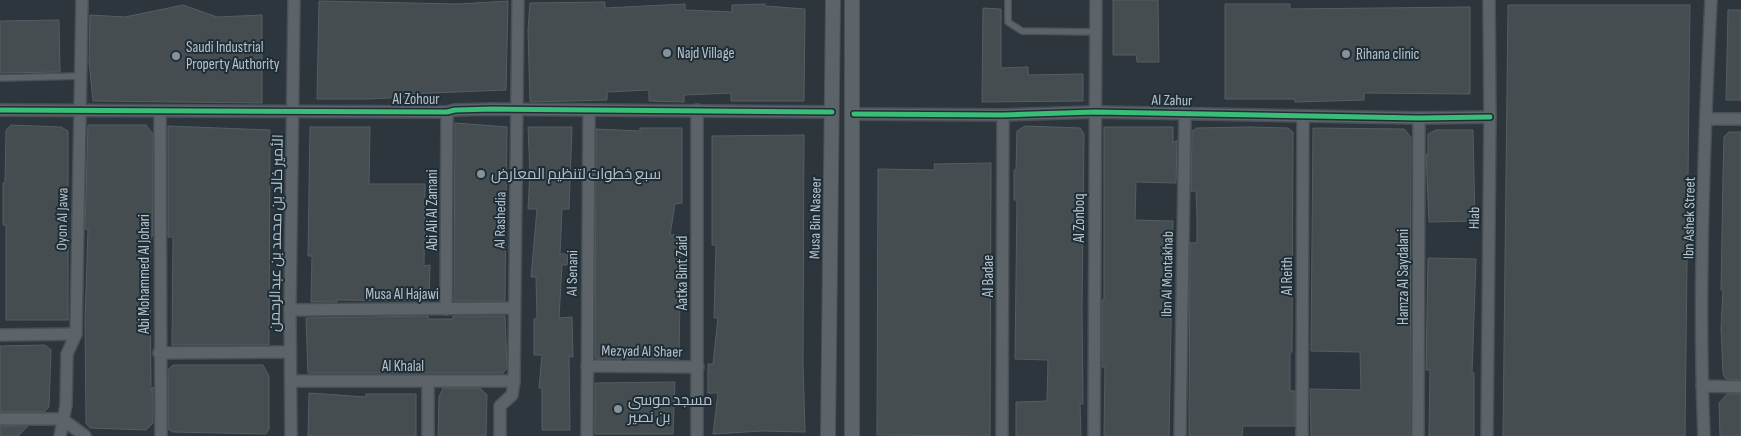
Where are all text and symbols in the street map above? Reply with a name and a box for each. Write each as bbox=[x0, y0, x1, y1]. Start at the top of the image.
place label: Saudi Industrial Property Authority bbox=[186, 38, 280, 74]
place label: Najd Village bbox=[677, 44, 735, 63]
place label: ٍRihana clinic bbox=[1356, 45, 1420, 64]
marker: Najd Village bbox=[661, 47, 673, 59]
marker: ٍRihana clinic bbox=[1340, 48, 1352, 60]
marker: Saudi Industrial Property Authority bbox=[170, 50, 182, 62]
street label: Al Zohour bbox=[391, 90, 440, 109]
street label: Al Zahur bbox=[1151, 91, 1193, 110]
street label: الأمير خالد بن محمد بن عبدالرحمن bbox=[265, 134, 288, 332]
place label: سبع خطوات لتنظيم المعارض bbox=[491, 165, 661, 185]
marker: سبع خطوات لتنظيم المعارض bbox=[475, 168, 487, 180]
street label: Abi Ali Al Zamani bbox=[423, 169, 442, 252]
street label: Musa Bin Naseer bbox=[805, 176, 826, 259]
street label: Ibn Ashek Street bbox=[1679, 176, 1700, 259]
street label: Oyon Al Jawa bbox=[52, 187, 73, 250]
street label: Al Rashedia bbox=[490, 191, 510, 250]
street label: Al Zonboq bbox=[1070, 193, 1089, 244]
street label: Hlab bbox=[1465, 207, 1484, 229]
street label: Abi Mohammed Al Johari bbox=[135, 214, 154, 335]
street label: Hamza Al Saydalani bbox=[1394, 229, 1413, 325]
street label: Ibn Al Montakhab bbox=[1157, 231, 1178, 317]
street label: Aatka Bint Zaid bbox=[673, 236, 692, 311]
street label: Al Senani bbox=[563, 250, 582, 297]
street label: Al Badae bbox=[979, 255, 998, 298]
street label: Al Reith bbox=[1278, 257, 1297, 296]
street label: Musa Al Hajawi bbox=[365, 285, 439, 304]
street label: Mezyad Al Shaer bbox=[601, 341, 683, 362]
street label: Al Khalal bbox=[381, 357, 424, 376]
place label: مسجد موسى بن نصير bbox=[627, 391, 713, 427]
marker: مسجد موسى بن نصير bbox=[612, 403, 624, 415]

